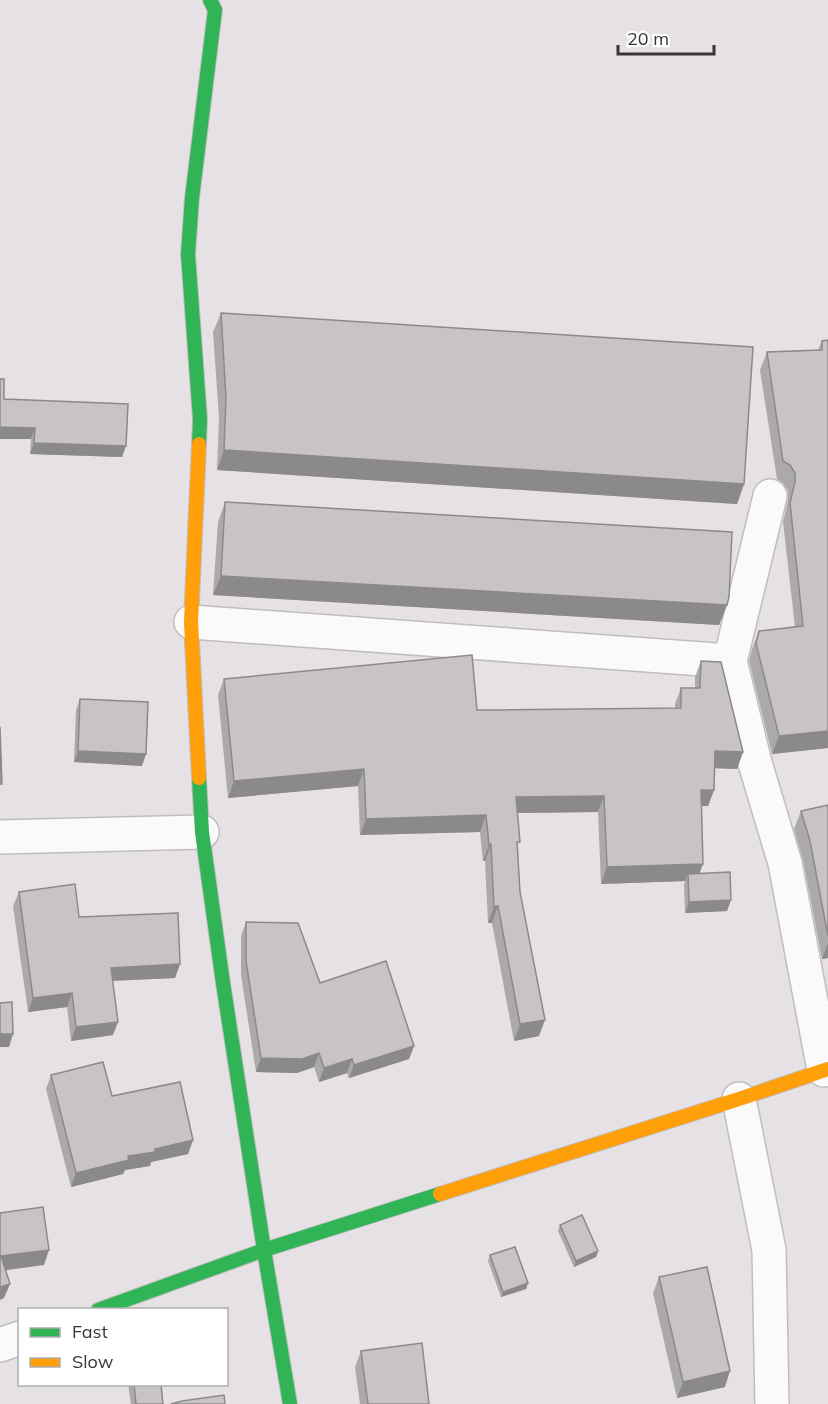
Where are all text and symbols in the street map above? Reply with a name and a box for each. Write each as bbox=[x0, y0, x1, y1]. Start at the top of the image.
scale bar bbox=[618, 18, 714, 56]
text: 20 m bbox=[627, 27, 669, 50]
legend bbox=[18, 1308, 228, 1386]
text: Fast bbox=[72, 1320, 108, 1343]
text: Slow bbox=[72, 1350, 114, 1373]

